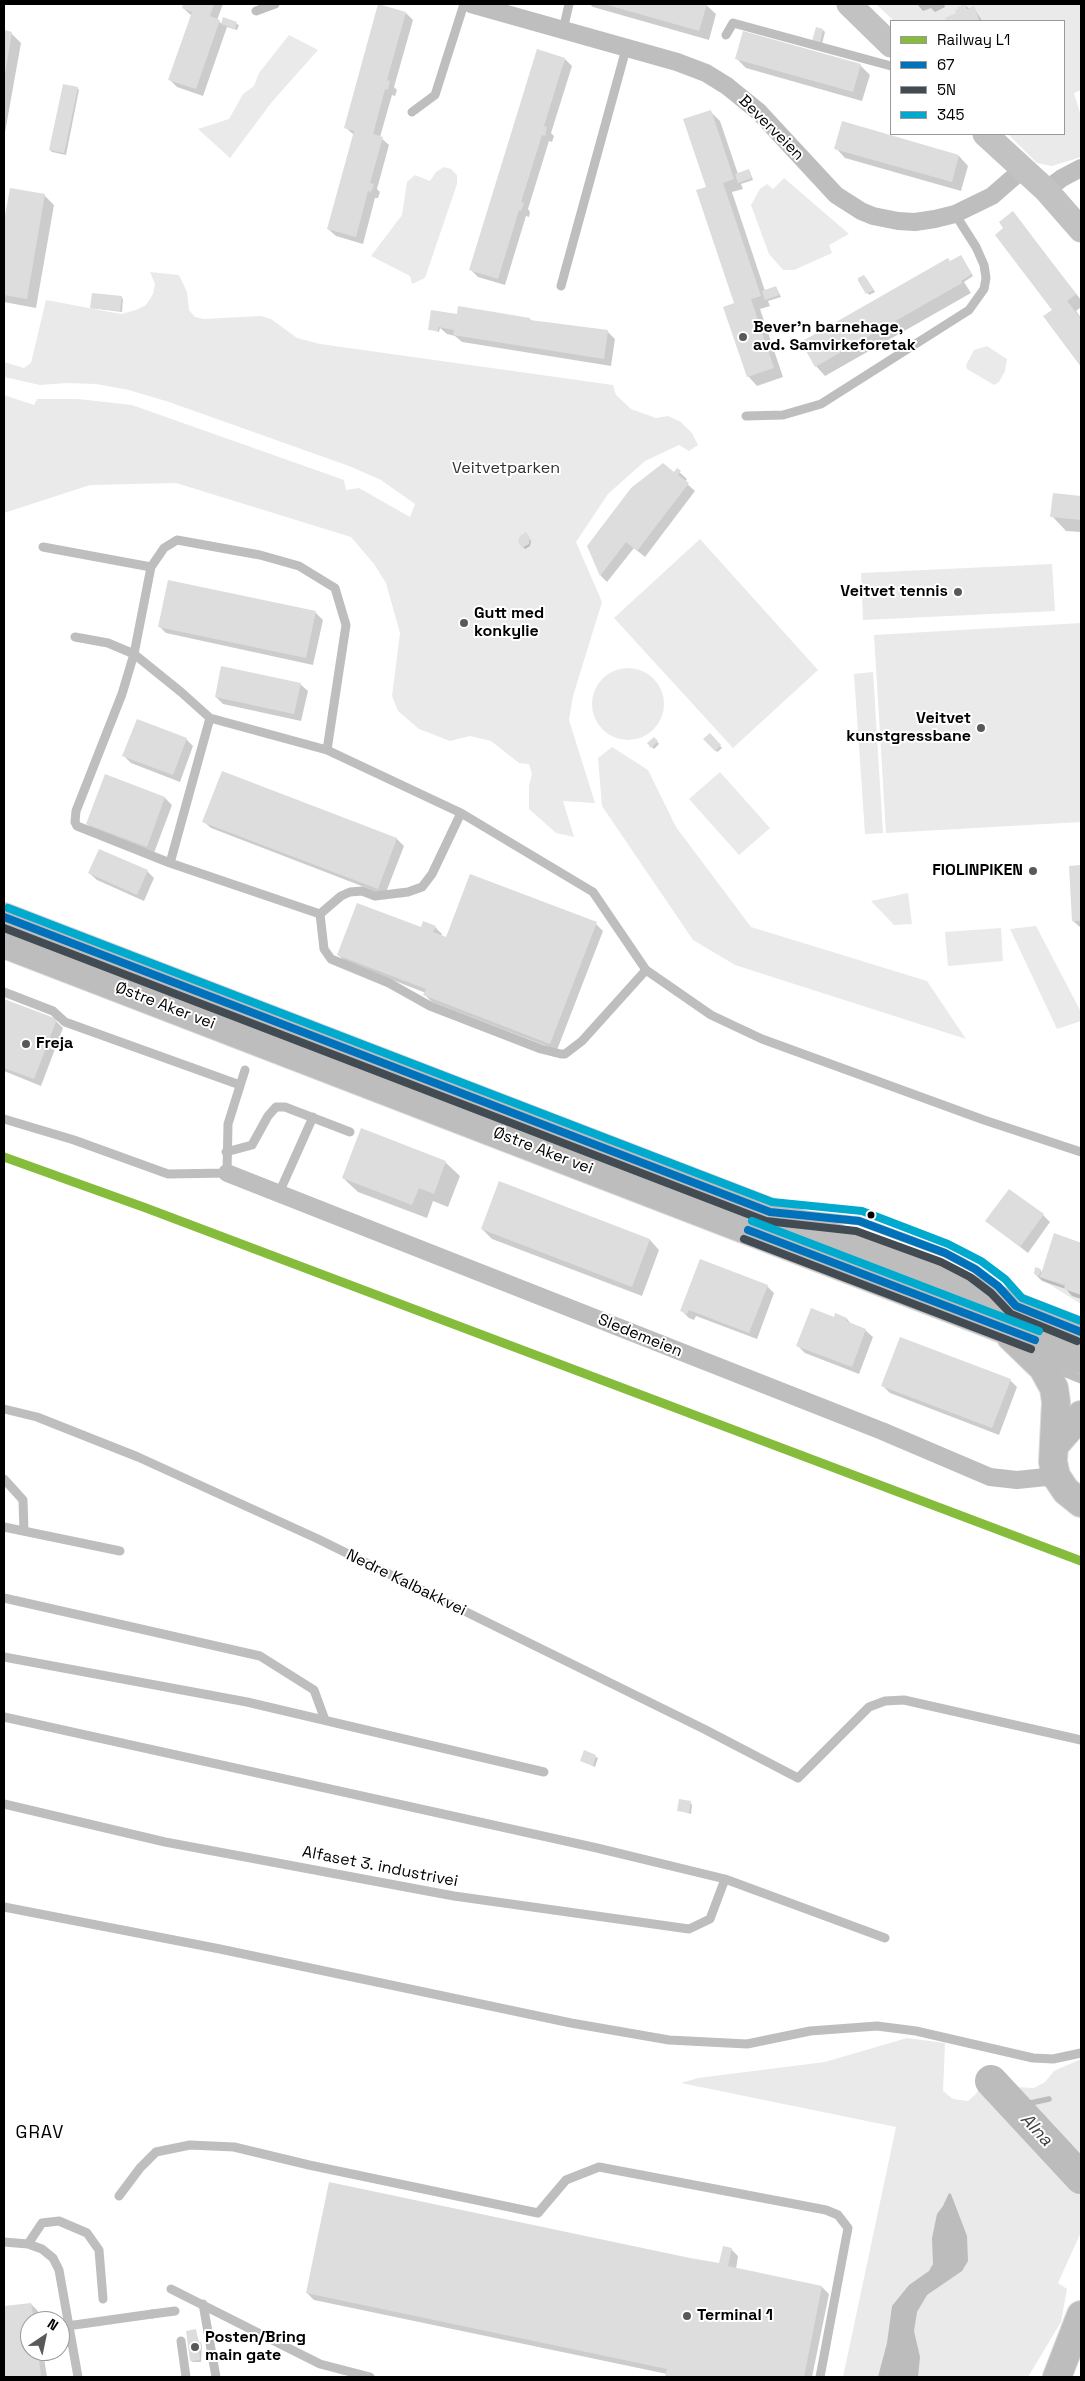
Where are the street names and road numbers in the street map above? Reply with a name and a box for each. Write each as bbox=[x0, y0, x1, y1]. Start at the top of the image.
street label: Beverveien bbox=[734, 91, 808, 165]
street label: Østre Aker vei bbox=[112, 978, 218, 1034]
street label: Østre Aker vei bbox=[490, 1123, 596, 1179]
street label: Sledemeien bbox=[595, 1310, 685, 1362]
street label: Nedre Kalbakkvei bbox=[343, 1546, 469, 1620]
street label: Alfaset 3. industrivei bbox=[301, 1843, 459, 1891]

